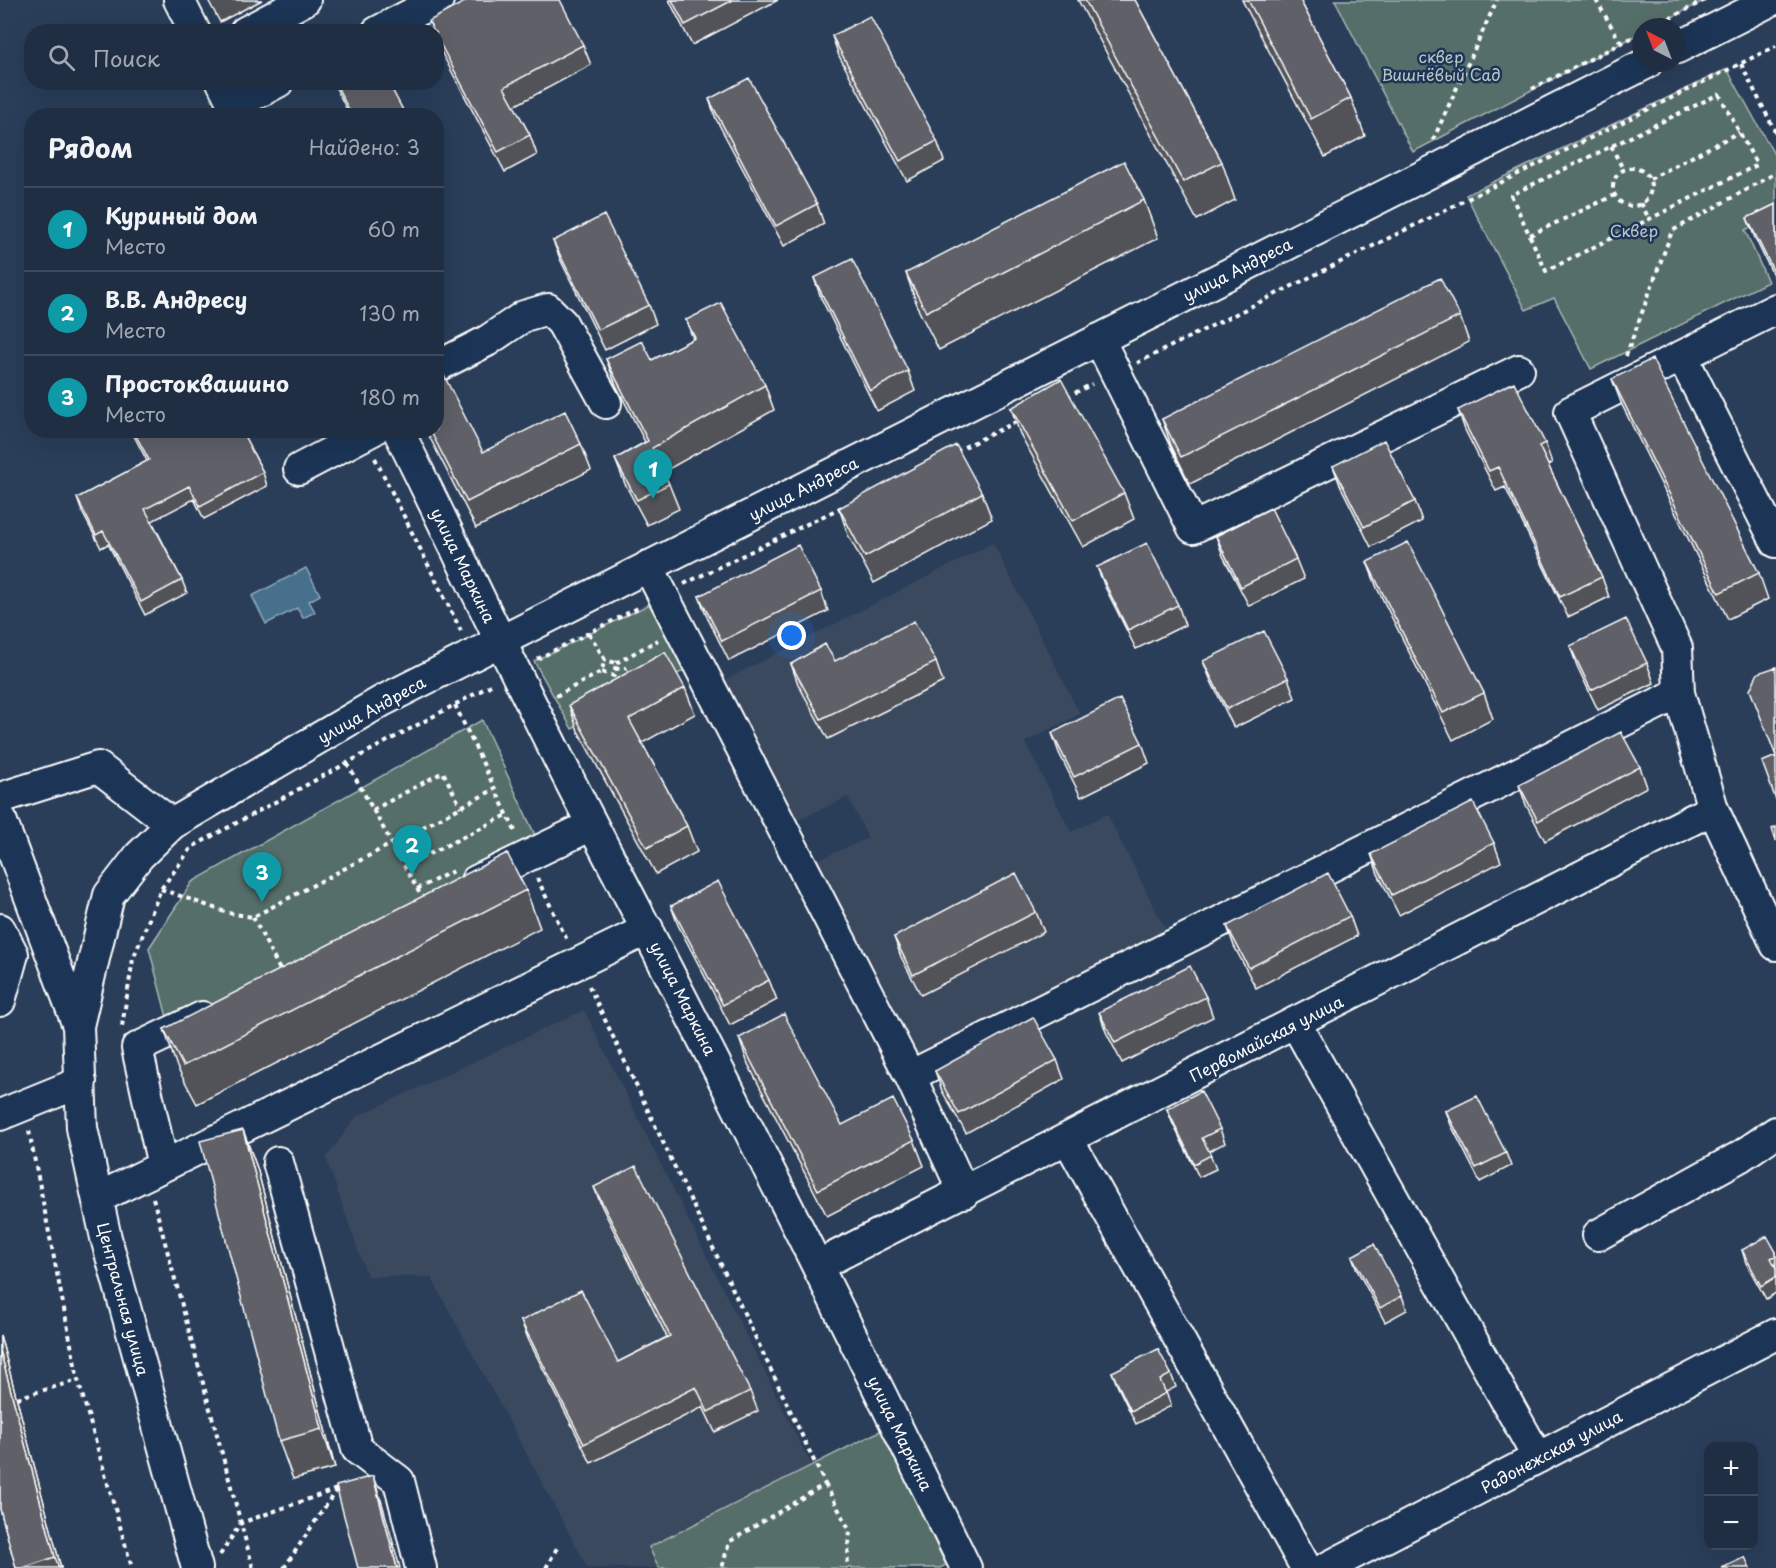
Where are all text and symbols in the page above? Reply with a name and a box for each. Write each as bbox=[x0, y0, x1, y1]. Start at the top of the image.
north arrow bbox=[1632, 18, 1686, 72]
search box bbox=[24, 24, 444, 90]
icon: search bbox=[45, 41, 78, 74]
text: Поиск bbox=[93, 41, 160, 74]
park label: сквер Вишнёвый Сад bbox=[1381, 44, 1501, 86]
text: Рядом bbox=[48, 128, 133, 167]
text: Найдено: 3 bbox=[309, 132, 420, 162]
text: Куриный дом bbox=[105, 198, 258, 231]
text: 1 bbox=[63, 214, 72, 244]
text: 60 m bbox=[368, 214, 420, 244]
park label: Сквер bbox=[1610, 218, 1658, 242]
text: Место bbox=[105, 231, 166, 261]
street label: улица Андреса bbox=[1178, 231, 1296, 307]
text: В.В. Андресу bbox=[105, 282, 247, 315]
text: 2 bbox=[60, 298, 75, 328]
text: 130 m bbox=[360, 298, 420, 328]
text: Место bbox=[105, 315, 166, 345]
text: Простоквашино bbox=[105, 366, 289, 399]
text: 3 bbox=[61, 382, 74, 412]
text: 180 m bbox=[360, 382, 420, 412]
text: Место bbox=[105, 399, 166, 429]
pin: 1 bbox=[634, 450, 672, 499]
street label: улица Андреса bbox=[744, 450, 862, 526]
street label: улица Маркина bbox=[426, 504, 502, 626]
your location bbox=[777, 621, 806, 650]
street label: улица Андреса bbox=[313, 669, 429, 749]
pin: 2 bbox=[392, 826, 432, 875]
pin: 3 bbox=[242, 852, 282, 902]
street label: улица Маркина bbox=[645, 937, 723, 1059]
street label: Первомайская улица bbox=[1185, 989, 1347, 1087]
street label: Центральная улица bbox=[92, 1220, 156, 1378]
street label: улица Маркина bbox=[863, 1372, 939, 1494]
street label: Радонежская улица bbox=[1476, 1404, 1626, 1498]
map controls bbox=[1704, 1442, 1758, 1550]
button: + bbox=[1704, 1442, 1758, 1496]
button: − bbox=[1704, 1496, 1758, 1550]

